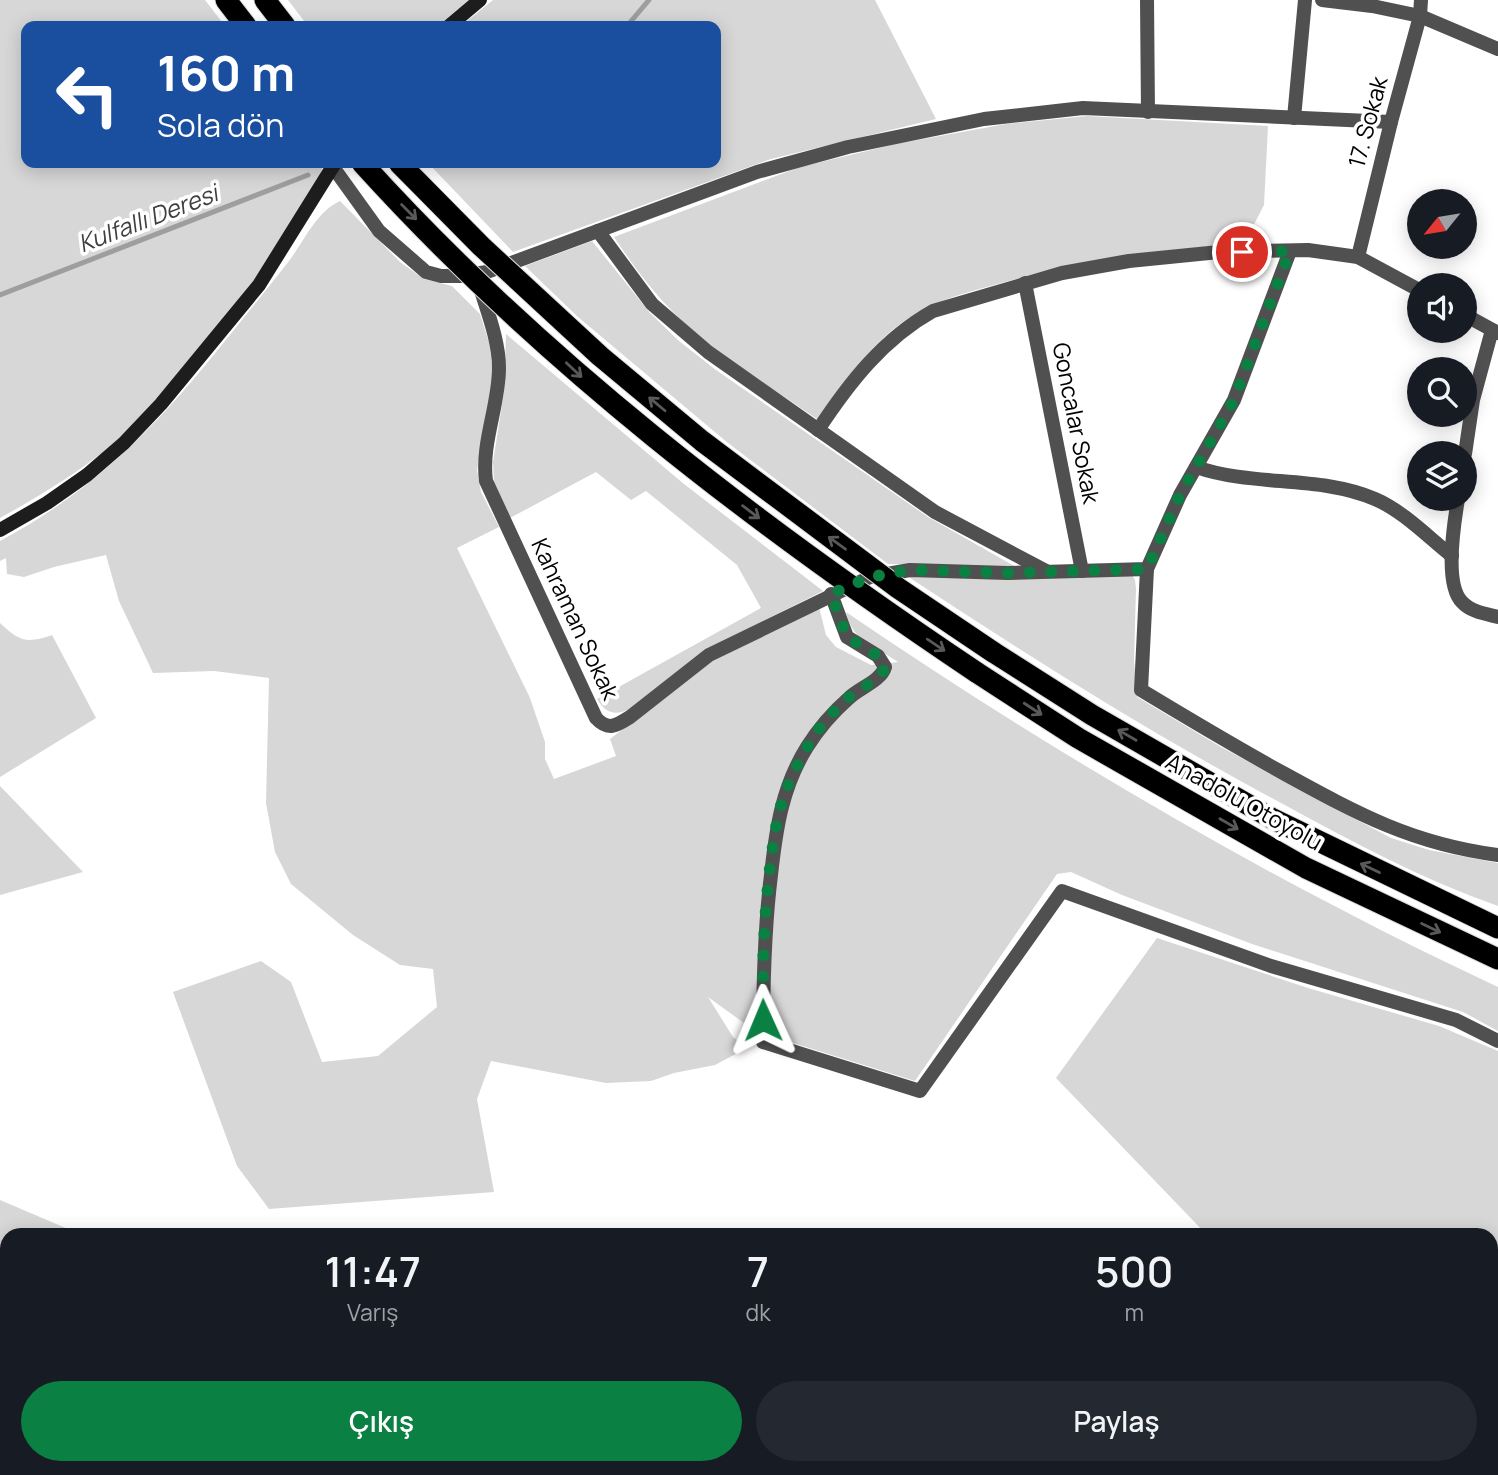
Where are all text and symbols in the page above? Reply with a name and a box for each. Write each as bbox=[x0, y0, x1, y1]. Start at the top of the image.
text: 160 m bbox=[157, 39, 295, 106]
icon: left bbox=[42, 49, 133, 140]
street label: 17. Sokak bbox=[1340, 72, 1395, 171]
text: Sola dön bbox=[157, 103, 284, 147]
water label: Kulfallı Deresi bbox=[73, 175, 225, 259]
north arrow bbox=[1407, 189, 1477, 259]
map controls bbox=[1407, 189, 1477, 511]
one-way arrow bbox=[401, 204, 418, 221]
pin bbox=[1212, 222, 1272, 282]
icon: arrive bbox=[1223, 233, 1261, 271]
button: sound bbox=[1407, 273, 1477, 343]
street label: Goncalar Sokak bbox=[1046, 340, 1108, 507]
button: search bbox=[1407, 357, 1477, 427]
one-way arrow bbox=[565, 361, 582, 378]
one-way arrow bbox=[648, 396, 666, 412]
button: layers bbox=[1407, 441, 1477, 511]
one-way arrow bbox=[741, 504, 760, 519]
street label: Kahraman Sokak bbox=[525, 533, 628, 705]
one-way arrow bbox=[828, 535, 847, 550]
one-way arrow bbox=[925, 638, 945, 652]
one-way arrow bbox=[1023, 701, 1042, 716]
one-way arrow bbox=[1118, 728, 1138, 742]
street label: Anadolu Otoyolu bbox=[1160, 745, 1329, 857]
one-way arrow bbox=[1218, 818, 1239, 831]
one-way arrow bbox=[1360, 860, 1381, 874]
one-way arrow bbox=[1420, 922, 1441, 935]
position arrow bbox=[726, 983, 800, 1057]
text: 11:47 bbox=[325, 1242, 421, 1300]
text: 7 bbox=[747, 1242, 769, 1300]
text: 500 bbox=[1095, 1242, 1173, 1300]
text: Varış bbox=[347, 1296, 398, 1328]
text: dk bbox=[746, 1296, 771, 1328]
text: m bbox=[1125, 1296, 1144, 1328]
button: Çıkış bbox=[21, 1381, 742, 1461]
button: Paylaş bbox=[756, 1381, 1477, 1461]

